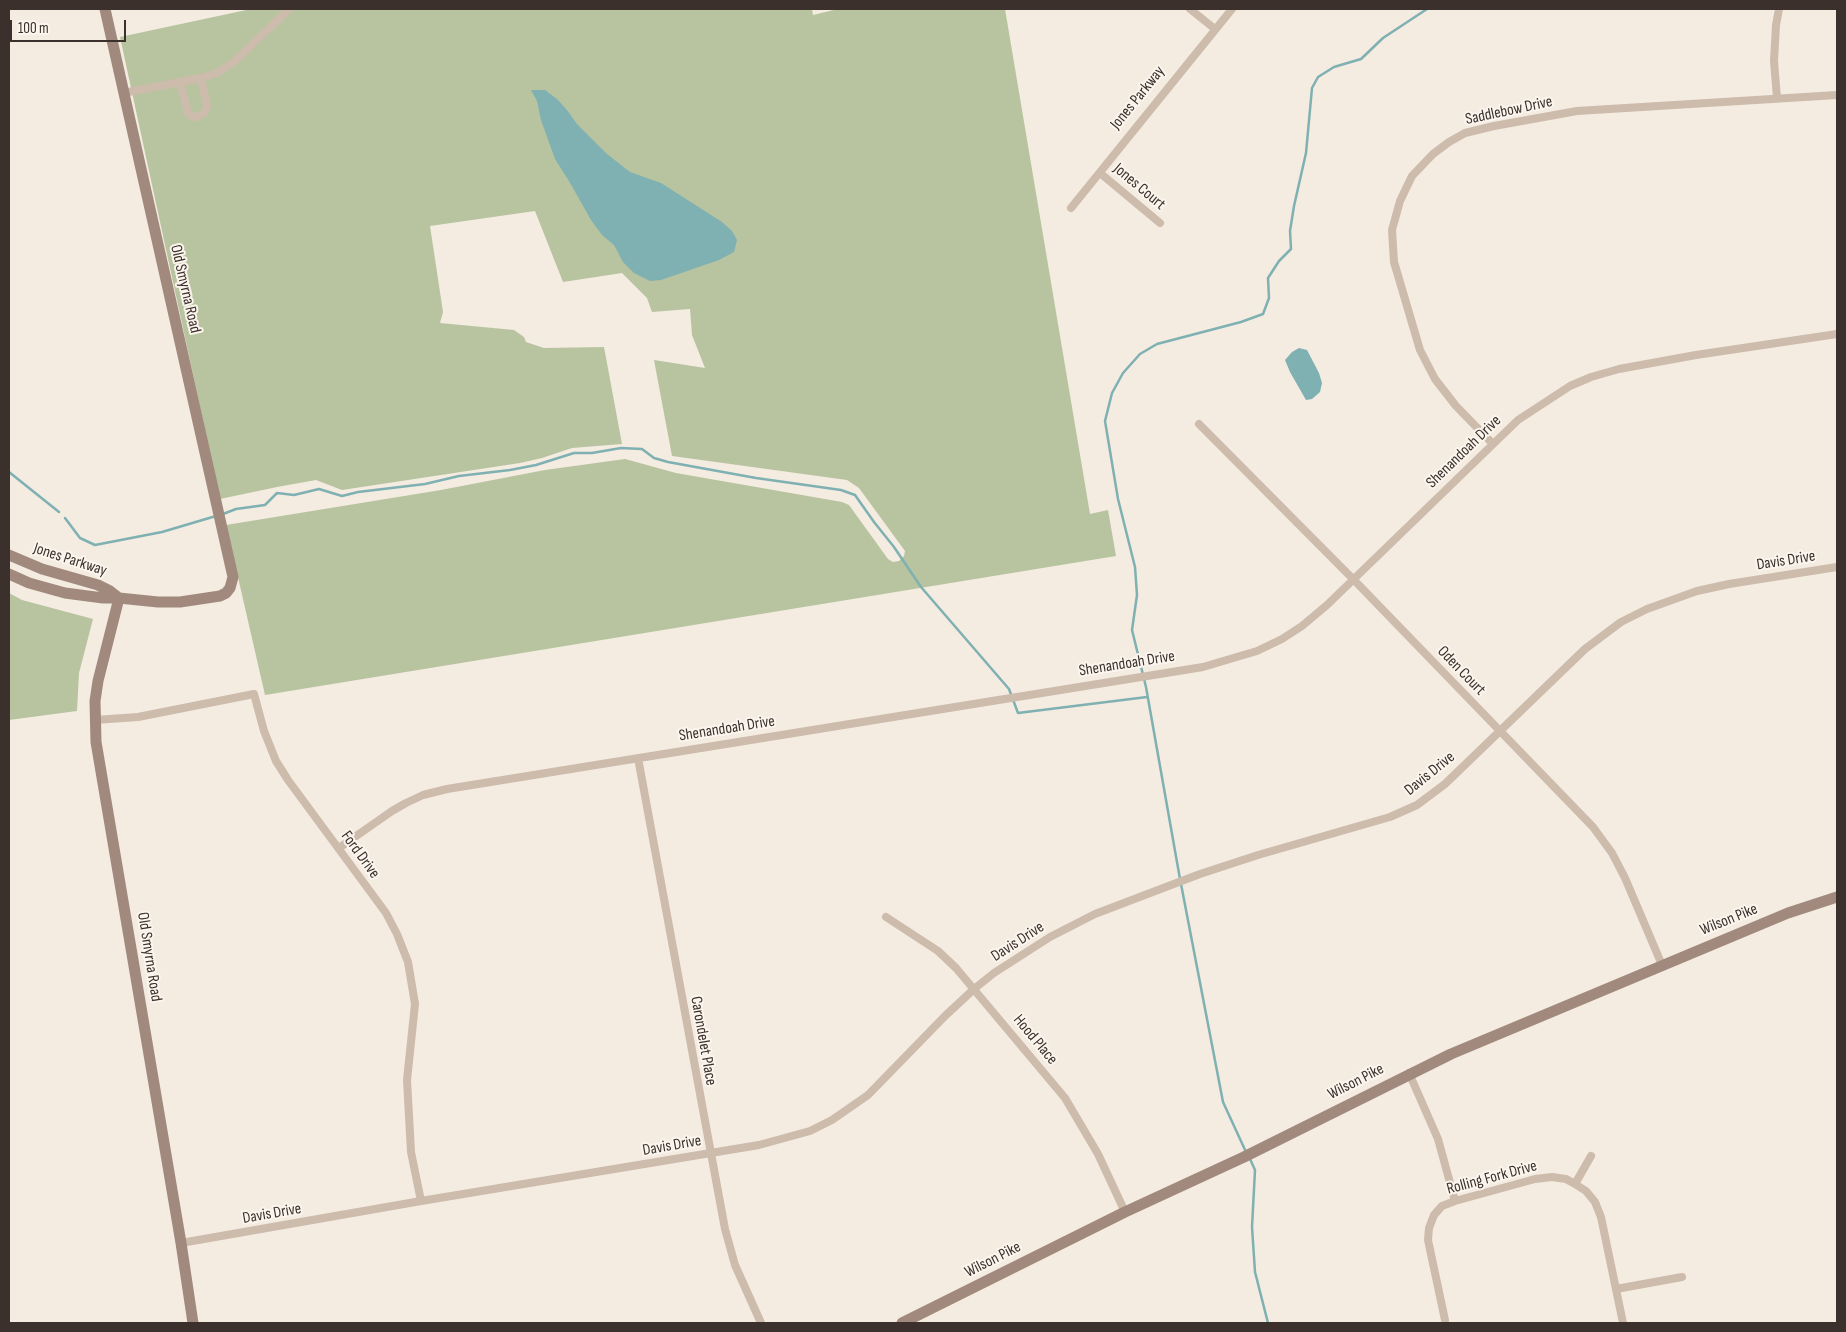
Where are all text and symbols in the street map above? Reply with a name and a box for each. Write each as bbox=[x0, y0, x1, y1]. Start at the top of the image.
scale bar bbox=[12, 10, 129, 42]
text: 100 m bbox=[18, 19, 49, 38]
street label: Jones Parkway bbox=[1107, 62, 1169, 134]
street label: Saddlebow Drive bbox=[1464, 92, 1554, 130]
street label: Jones Court bbox=[1109, 160, 1169, 214]
street label: Old Smyrna Road bbox=[166, 243, 204, 335]
street label: Shenandoah Drive bbox=[1423, 411, 1505, 493]
street label: Jones Parkway bbox=[31, 539, 109, 581]
street label: Davis Drive bbox=[1755, 547, 1817, 575]
street label: Oden Court bbox=[1433, 642, 1489, 700]
street label: Shenandoah Drive bbox=[1078, 647, 1176, 681]
street label: Shenandoah Drive bbox=[678, 712, 776, 746]
street label: Davis Drive bbox=[1401, 748, 1459, 800]
street label: Ford Drive bbox=[336, 828, 384, 882]
street label: Wilson Pike bbox=[1698, 900, 1760, 940]
street label: Old Smyrna Road bbox=[132, 911, 166, 1003]
street label: Davis Drive bbox=[988, 918, 1048, 966]
street label: Carondelet Place bbox=[686, 995, 720, 1087]
street label: Hood Place bbox=[1009, 1011, 1061, 1069]
street label: Wilson Pike bbox=[1325, 1060, 1387, 1104]
street label: Davis Drive bbox=[641, 1131, 703, 1161]
street label: Rolling Fork Drive bbox=[1445, 1157, 1539, 1199]
street label: Davis Drive bbox=[241, 1199, 303, 1229]
street label: Wilson Pike bbox=[962, 1238, 1024, 1282]

